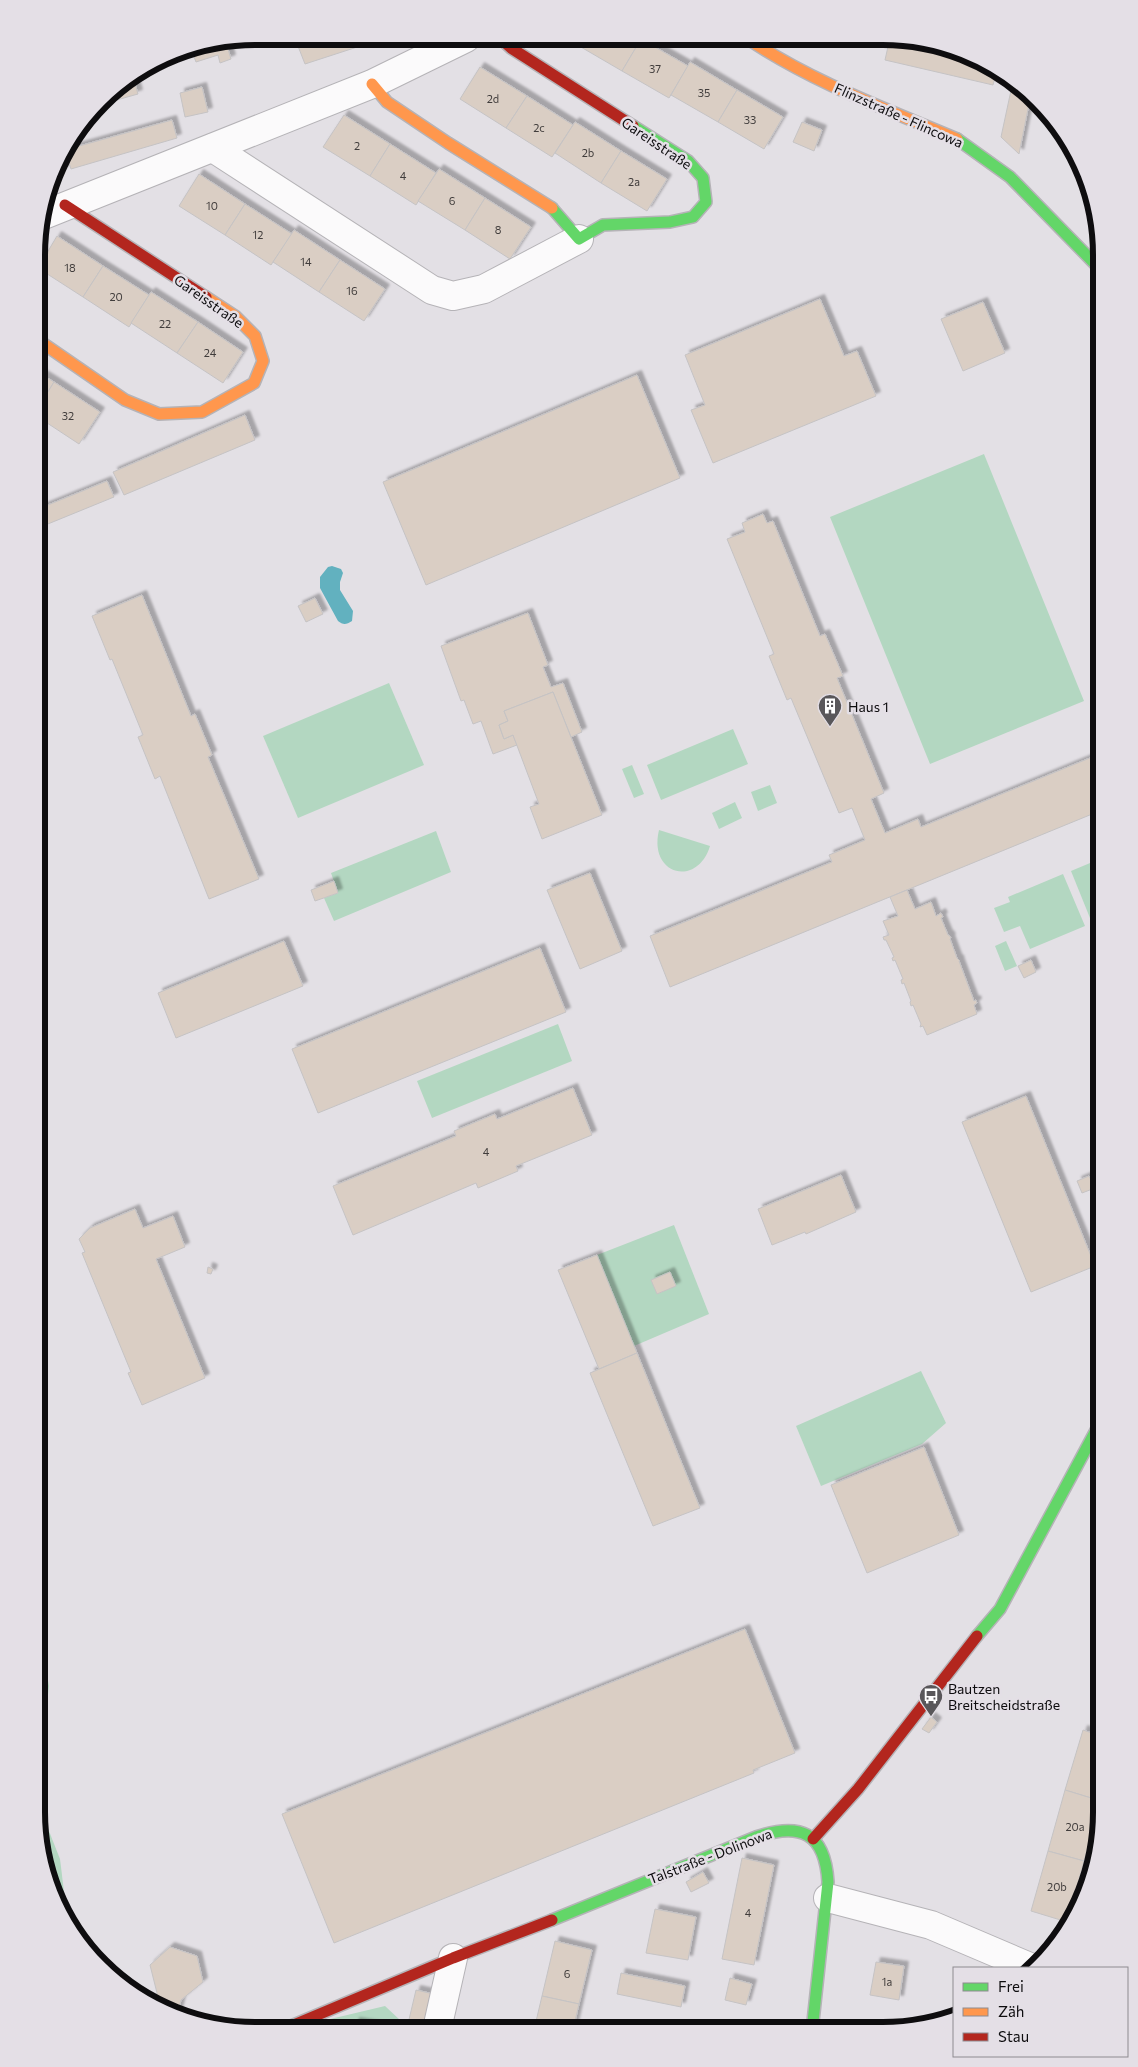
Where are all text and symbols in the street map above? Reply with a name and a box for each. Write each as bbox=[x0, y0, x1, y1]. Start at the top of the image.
house number: 37 bbox=[649, 62, 661, 75]
street label: Flinzstraße - Flincowa bbox=[832, 79, 966, 151]
house number: 35 bbox=[698, 86, 710, 99]
house number: 2d bbox=[487, 92, 499, 105]
street label: Gareisstraße bbox=[619, 113, 695, 173]
house number: 33 bbox=[744, 113, 756, 126]
house number: 2c bbox=[533, 121, 545, 134]
house number: 2 bbox=[354, 139, 360, 152]
house number: 2b bbox=[582, 146, 594, 159]
house number: 4 bbox=[400, 169, 407, 182]
house number: 2a bbox=[628, 175, 640, 188]
house number: 6 bbox=[449, 194, 456, 207]
house number: 10 bbox=[206, 199, 218, 212]
house number: 8 bbox=[495, 223, 502, 236]
house number: 12 bbox=[253, 228, 263, 241]
house number: 14 bbox=[300, 255, 312, 268]
house number: 18 bbox=[64, 261, 76, 274]
street label: Gareisstraße bbox=[171, 271, 247, 331]
house number: 16 bbox=[346, 284, 358, 297]
house number: 20 bbox=[109, 290, 123, 303]
house number: 22 bbox=[159, 317, 171, 330]
house number: 24 bbox=[204, 346, 217, 359]
house number: 32 bbox=[62, 409, 74, 422]
building icon: Haus 1 bbox=[817, 693, 843, 727]
place label: Haus 1 bbox=[848, 698, 889, 715]
house number: 4 bbox=[483, 1145, 490, 1158]
place label: Bautzen Breitscheidstraße bbox=[948, 1680, 1060, 1713]
bus stop icon: Bautzen Breitscheidstraße bbox=[918, 1683, 944, 1717]
house number: 20a bbox=[1065, 1820, 1085, 1833]
street label: Talstraße - Dolinowa bbox=[646, 1825, 774, 1887]
house number: 20b bbox=[1047, 1880, 1067, 1893]
house number: 4 bbox=[745, 1906, 752, 1919]
house number: 6 bbox=[564, 1967, 571, 1980]
legend bbox=[953, 1967, 1128, 2057]
house number: 1a bbox=[882, 1975, 892, 1988]
text: Frei bbox=[998, 1977, 1024, 1995]
text: Zäh bbox=[998, 2002, 1024, 2020]
text: Stau bbox=[998, 2027, 1029, 2045]

